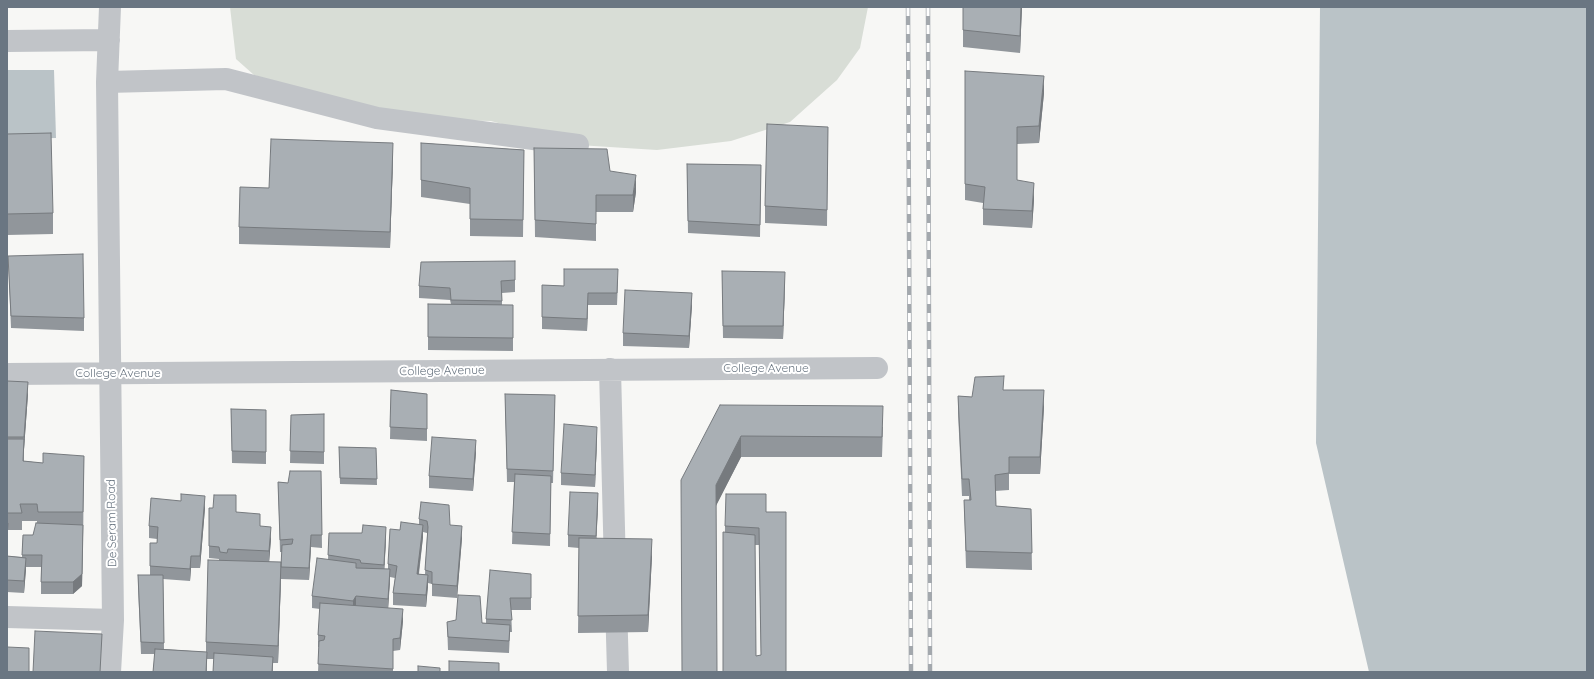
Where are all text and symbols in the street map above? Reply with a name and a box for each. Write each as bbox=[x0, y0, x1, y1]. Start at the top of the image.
street label: College Avenue bbox=[723, 361, 809, 375]
street label: College Avenue bbox=[399, 363, 485, 379]
street label: College Avenue bbox=[75, 366, 161, 380]
street label: De Seram Road bbox=[104, 479, 120, 567]

